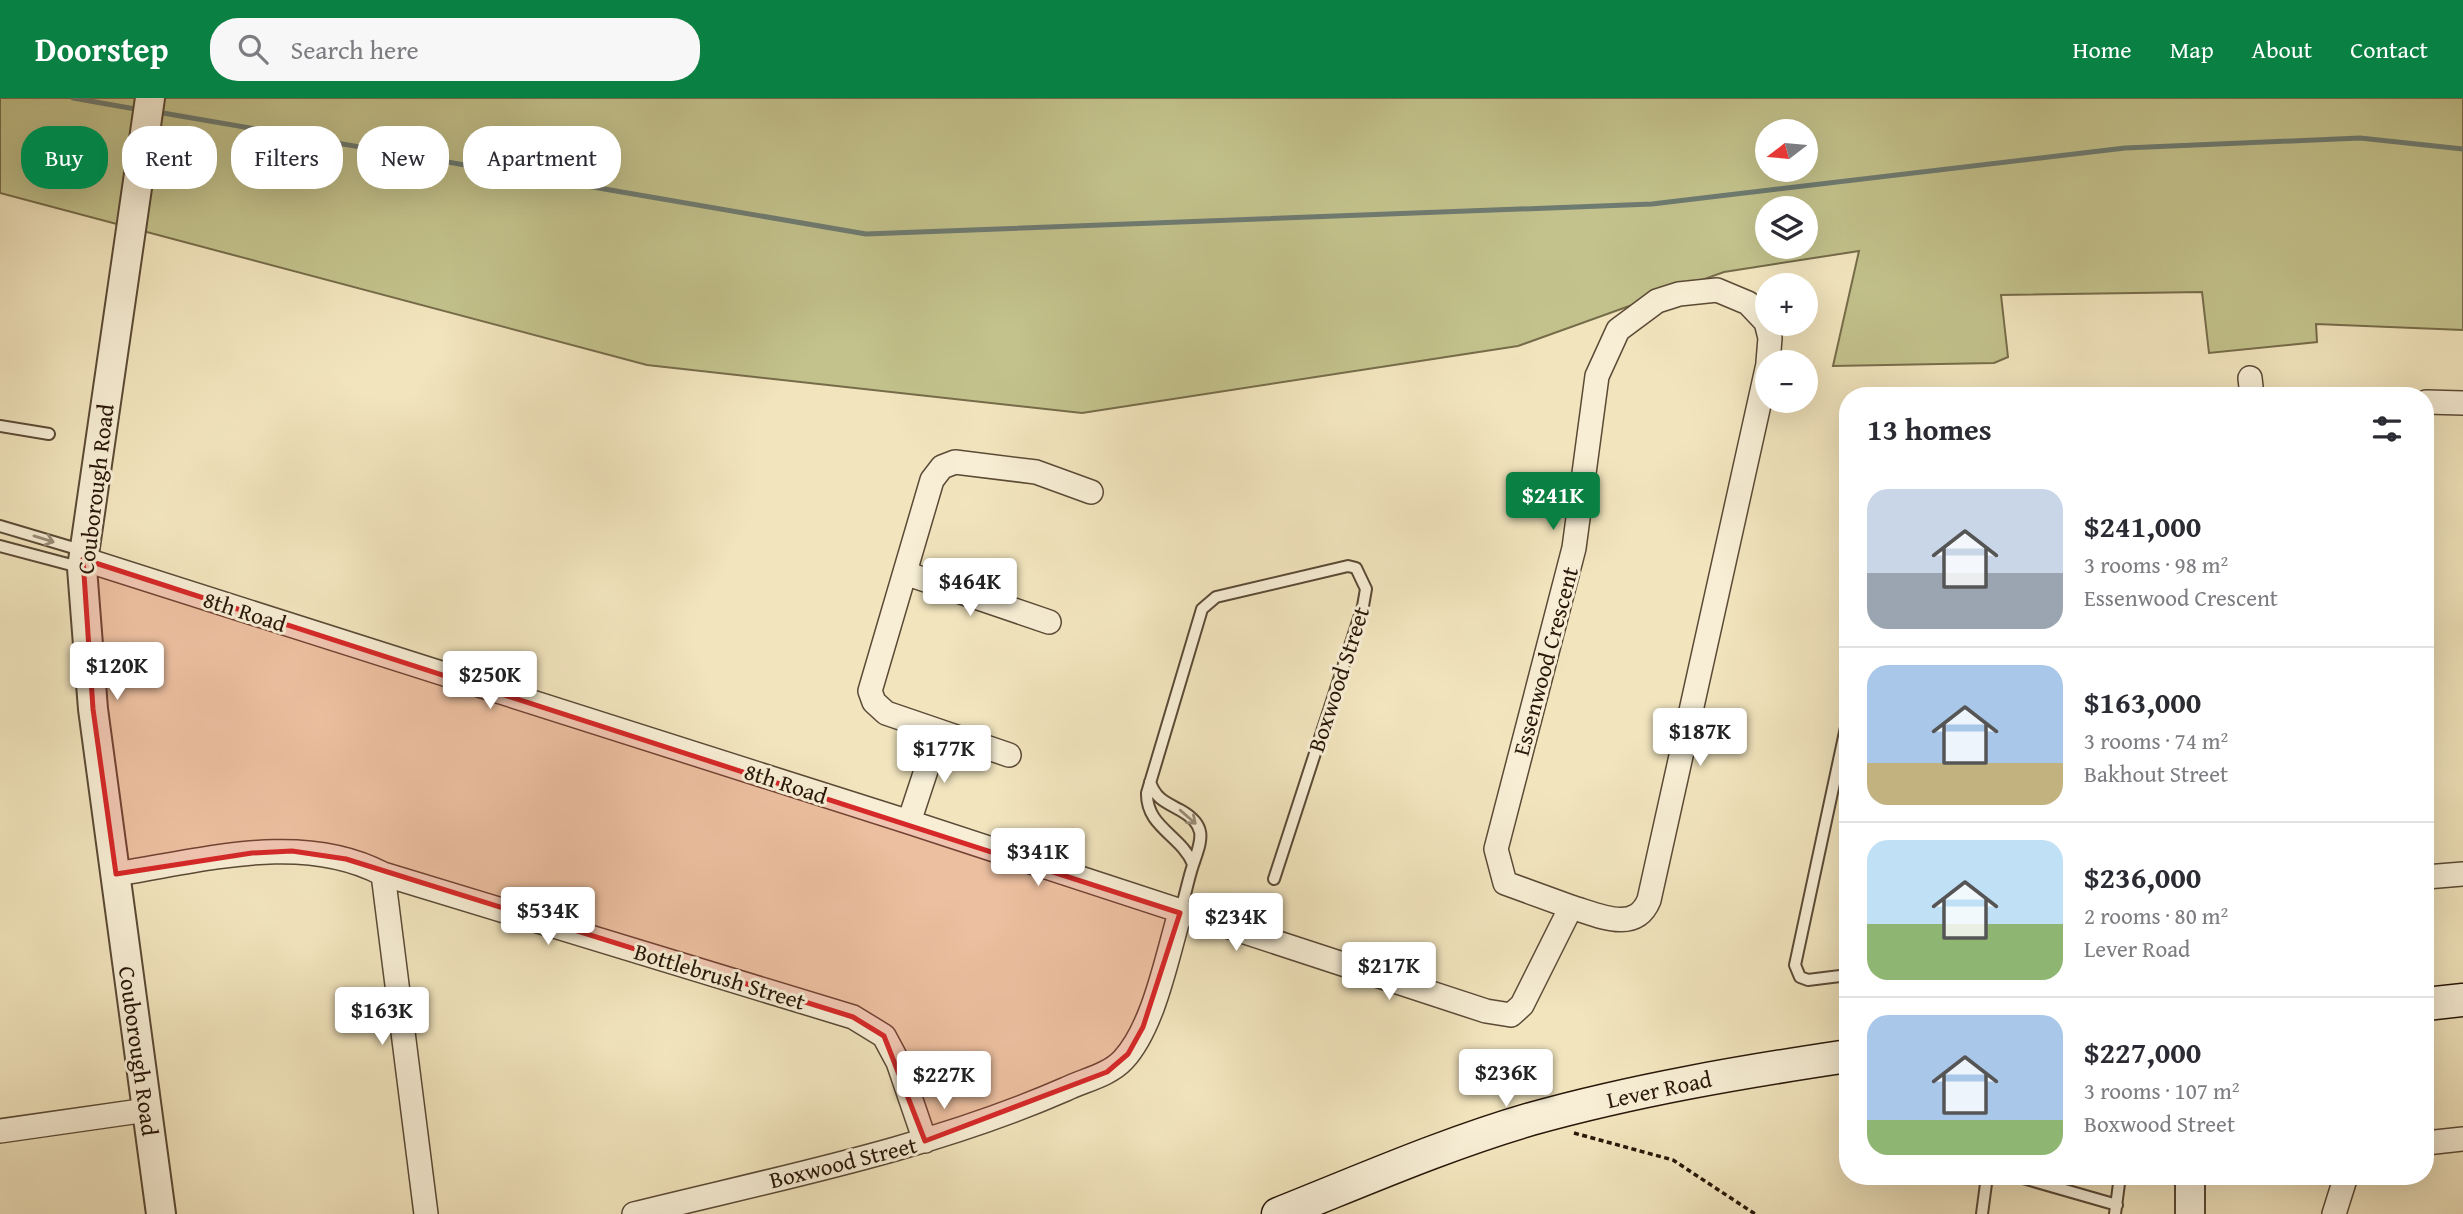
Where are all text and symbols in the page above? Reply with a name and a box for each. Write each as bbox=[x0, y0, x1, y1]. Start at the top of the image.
search box bbox=[210, 18, 700, 81]
text: Doorstep bbox=[35, 25, 168, 73]
icon: search bbox=[234, 30, 272, 68]
text: Search here bbox=[290, 30, 419, 69]
text: Home bbox=[2073, 32, 2132, 67]
text: Map bbox=[2170, 32, 2214, 67]
text: About bbox=[2252, 32, 2312, 67]
text: Contact bbox=[2350, 32, 2428, 67]
north arrow bbox=[1755, 119, 1818, 182]
map controls bbox=[1755, 119, 1818, 413]
chip: Buy bbox=[21, 126, 108, 189]
chip: Rent bbox=[122, 126, 217, 189]
chip: Filters bbox=[231, 126, 343, 189]
chip: New bbox=[357, 126, 449, 189]
chip: Apartment bbox=[463, 126, 621, 189]
button: layers bbox=[1755, 196, 1818, 259]
button: + bbox=[1755, 273, 1818, 336]
button: − bbox=[1755, 350, 1818, 413]
street label: Couborough Road bbox=[68, 401, 122, 576]
text: 13 homes bbox=[1867, 407, 1992, 451]
icon: filters bbox=[2368, 410, 2406, 448]
pin: $241K bbox=[1504, 472, 1602, 532]
text: $241K bbox=[1522, 478, 1584, 511]
text: $241,000 bbox=[2084, 504, 2201, 548]
icon: home bbox=[1923, 517, 2007, 601]
one-way arrow bbox=[32, 533, 54, 546]
text: 3 rooms · 98 m² bbox=[2084, 548, 2228, 581]
pin: $464K bbox=[921, 559, 1019, 618]
street label: Essenwood Crescent bbox=[1504, 563, 1586, 759]
text: $464K bbox=[939, 564, 1001, 597]
text: Essenwood Crescent bbox=[2084, 581, 2278, 614]
street label: 8th Road bbox=[199, 582, 291, 640]
street label: Boxwood Street bbox=[1299, 602, 1377, 756]
pin: $120K bbox=[68, 642, 166, 702]
text: $120K bbox=[86, 648, 148, 681]
pin: $250K bbox=[441, 652, 539, 711]
text: $250K bbox=[459, 657, 521, 690]
text: $163,000 bbox=[2084, 680, 2201, 724]
icon: home bbox=[1923, 693, 2007, 777]
pin: $187K bbox=[1651, 708, 1749, 768]
text: $187K bbox=[1669, 714, 1731, 747]
text: 3 rooms · 74 m² bbox=[2084, 724, 2228, 757]
pin: $177K bbox=[895, 726, 993, 785]
text: $177K bbox=[913, 731, 975, 764]
street label: 8th Road bbox=[740, 754, 832, 812]
text: Bakhout Street bbox=[2084, 757, 2228, 790]
one-way arrow bbox=[1179, 809, 1197, 825]
pin: $341K bbox=[989, 828, 1087, 888]
text: $341K bbox=[1007, 834, 1069, 867]
text: $236,000 bbox=[2084, 855, 2201, 899]
icon: home bbox=[1923, 868, 2007, 952]
pin: $534K bbox=[499, 888, 597, 947]
text: $534K bbox=[517, 893, 579, 926]
pin: $234K bbox=[1187, 894, 1285, 953]
text: $234K bbox=[1205, 899, 1267, 932]
text: 2 rooms · 80 m² bbox=[2084, 899, 2228, 932]
text: Lever Road bbox=[2084, 932, 2190, 965]
street label: Bottlebrush Street bbox=[630, 934, 810, 1018]
pin: $217K bbox=[1340, 942, 1438, 1002]
text: $217K bbox=[1358, 948, 1420, 981]
street label: Couborough Road bbox=[111, 964, 167, 1139]
pin: $163K bbox=[333, 988, 431, 1047]
text: $163K bbox=[351, 993, 413, 1026]
text: $227,000 bbox=[2084, 1030, 2201, 1074]
icon: home bbox=[1923, 1043, 2007, 1127]
pin: $236K bbox=[1457, 1049, 1555, 1109]
pin: $227K bbox=[895, 1052, 993, 1111]
text: $236K bbox=[1475, 1055, 1537, 1088]
text: $227K bbox=[913, 1057, 975, 1090]
street label: Lever Road bbox=[1604, 1062, 1715, 1116]
text: 3 rooms · 107 m² bbox=[2084, 1074, 2239, 1107]
text: Boxwood Street bbox=[2084, 1107, 2235, 1140]
street label: Boxwood Street bbox=[766, 1128, 920, 1196]

